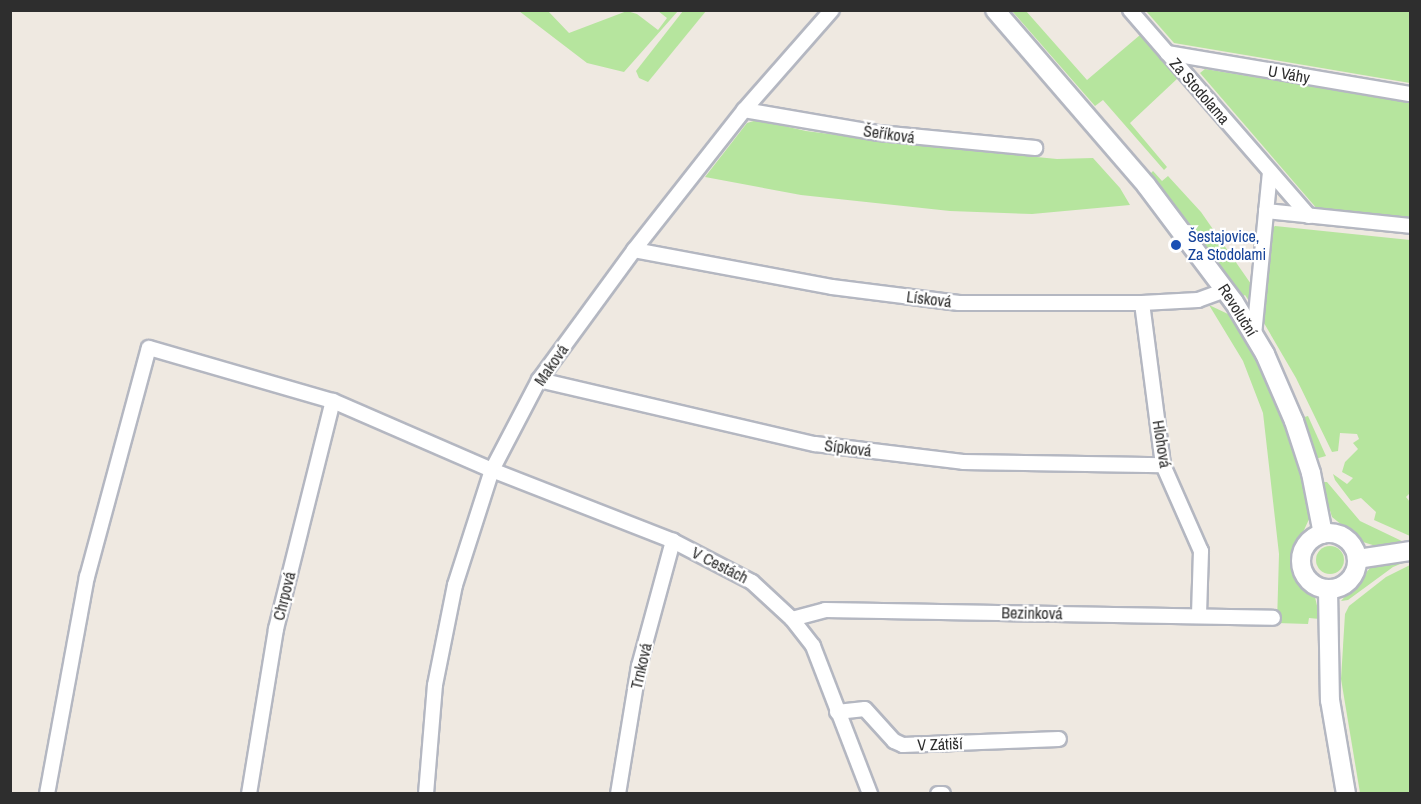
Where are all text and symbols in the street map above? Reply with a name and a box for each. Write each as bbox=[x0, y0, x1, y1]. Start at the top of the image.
street label: Za Stodolama bbox=[1166, 54, 1234, 128]
street label: U Váhy bbox=[1267, 61, 1311, 87]
street label: Šeříková bbox=[862, 121, 916, 147]
place label: Šestajovice, Za Stodolami bbox=[1188, 226, 1266, 264]
marker: Šestajovice, Za Stodolami bbox=[1169, 238, 1183, 252]
street label: Revoluční bbox=[1214, 280, 1262, 340]
street label: Lísková bbox=[905, 287, 953, 311]
street label: Maková bbox=[530, 341, 572, 389]
street label: Hlohová bbox=[1149, 419, 1175, 469]
street label: Šípková bbox=[823, 436, 873, 460]
street label: V Cestách bbox=[689, 543, 751, 587]
street label: Chrpová bbox=[269, 570, 299, 622]
street label: Bezinková bbox=[1001, 603, 1063, 623]
street label: Trnková bbox=[626, 641, 656, 691]
street label: V Zátiší bbox=[917, 734, 963, 754]

